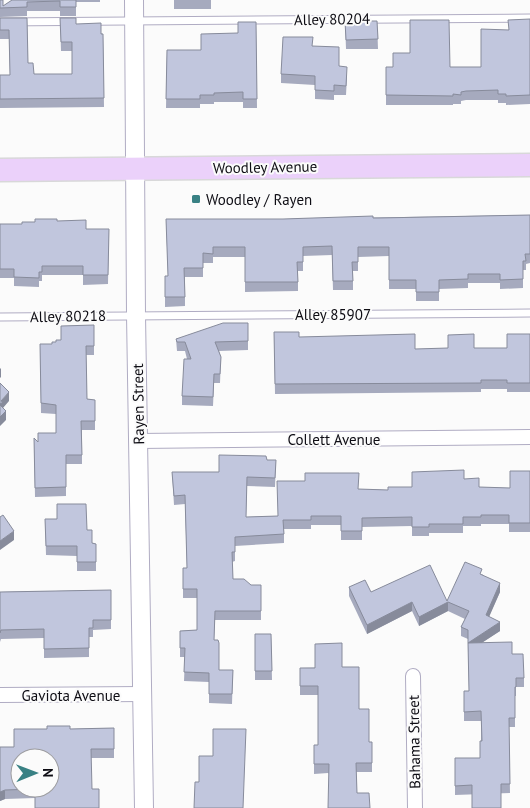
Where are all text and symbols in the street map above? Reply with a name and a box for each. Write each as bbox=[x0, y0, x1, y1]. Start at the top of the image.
street label: Alley 80204 bbox=[294, 9, 370, 29]
street label: Woodley Avenue bbox=[213, 157, 317, 177]
place label: Woodley / Rayen bbox=[206, 190, 312, 209]
marker: Woodley / Rayen bbox=[190, 193, 202, 205]
street label: Alley 85907 bbox=[295, 305, 371, 324]
street label: Alley 80218 bbox=[30, 306, 106, 326]
street label: Rayen Street bbox=[128, 363, 148, 445]
street label: Collett Avenue bbox=[287, 430, 381, 449]
street label: Gaviota Avenue bbox=[22, 686, 120, 705]
street label: Bahama Street bbox=[404, 695, 424, 789]
north arrow bbox=[10, 748, 60, 798]
text: N bbox=[39, 768, 57, 778]

